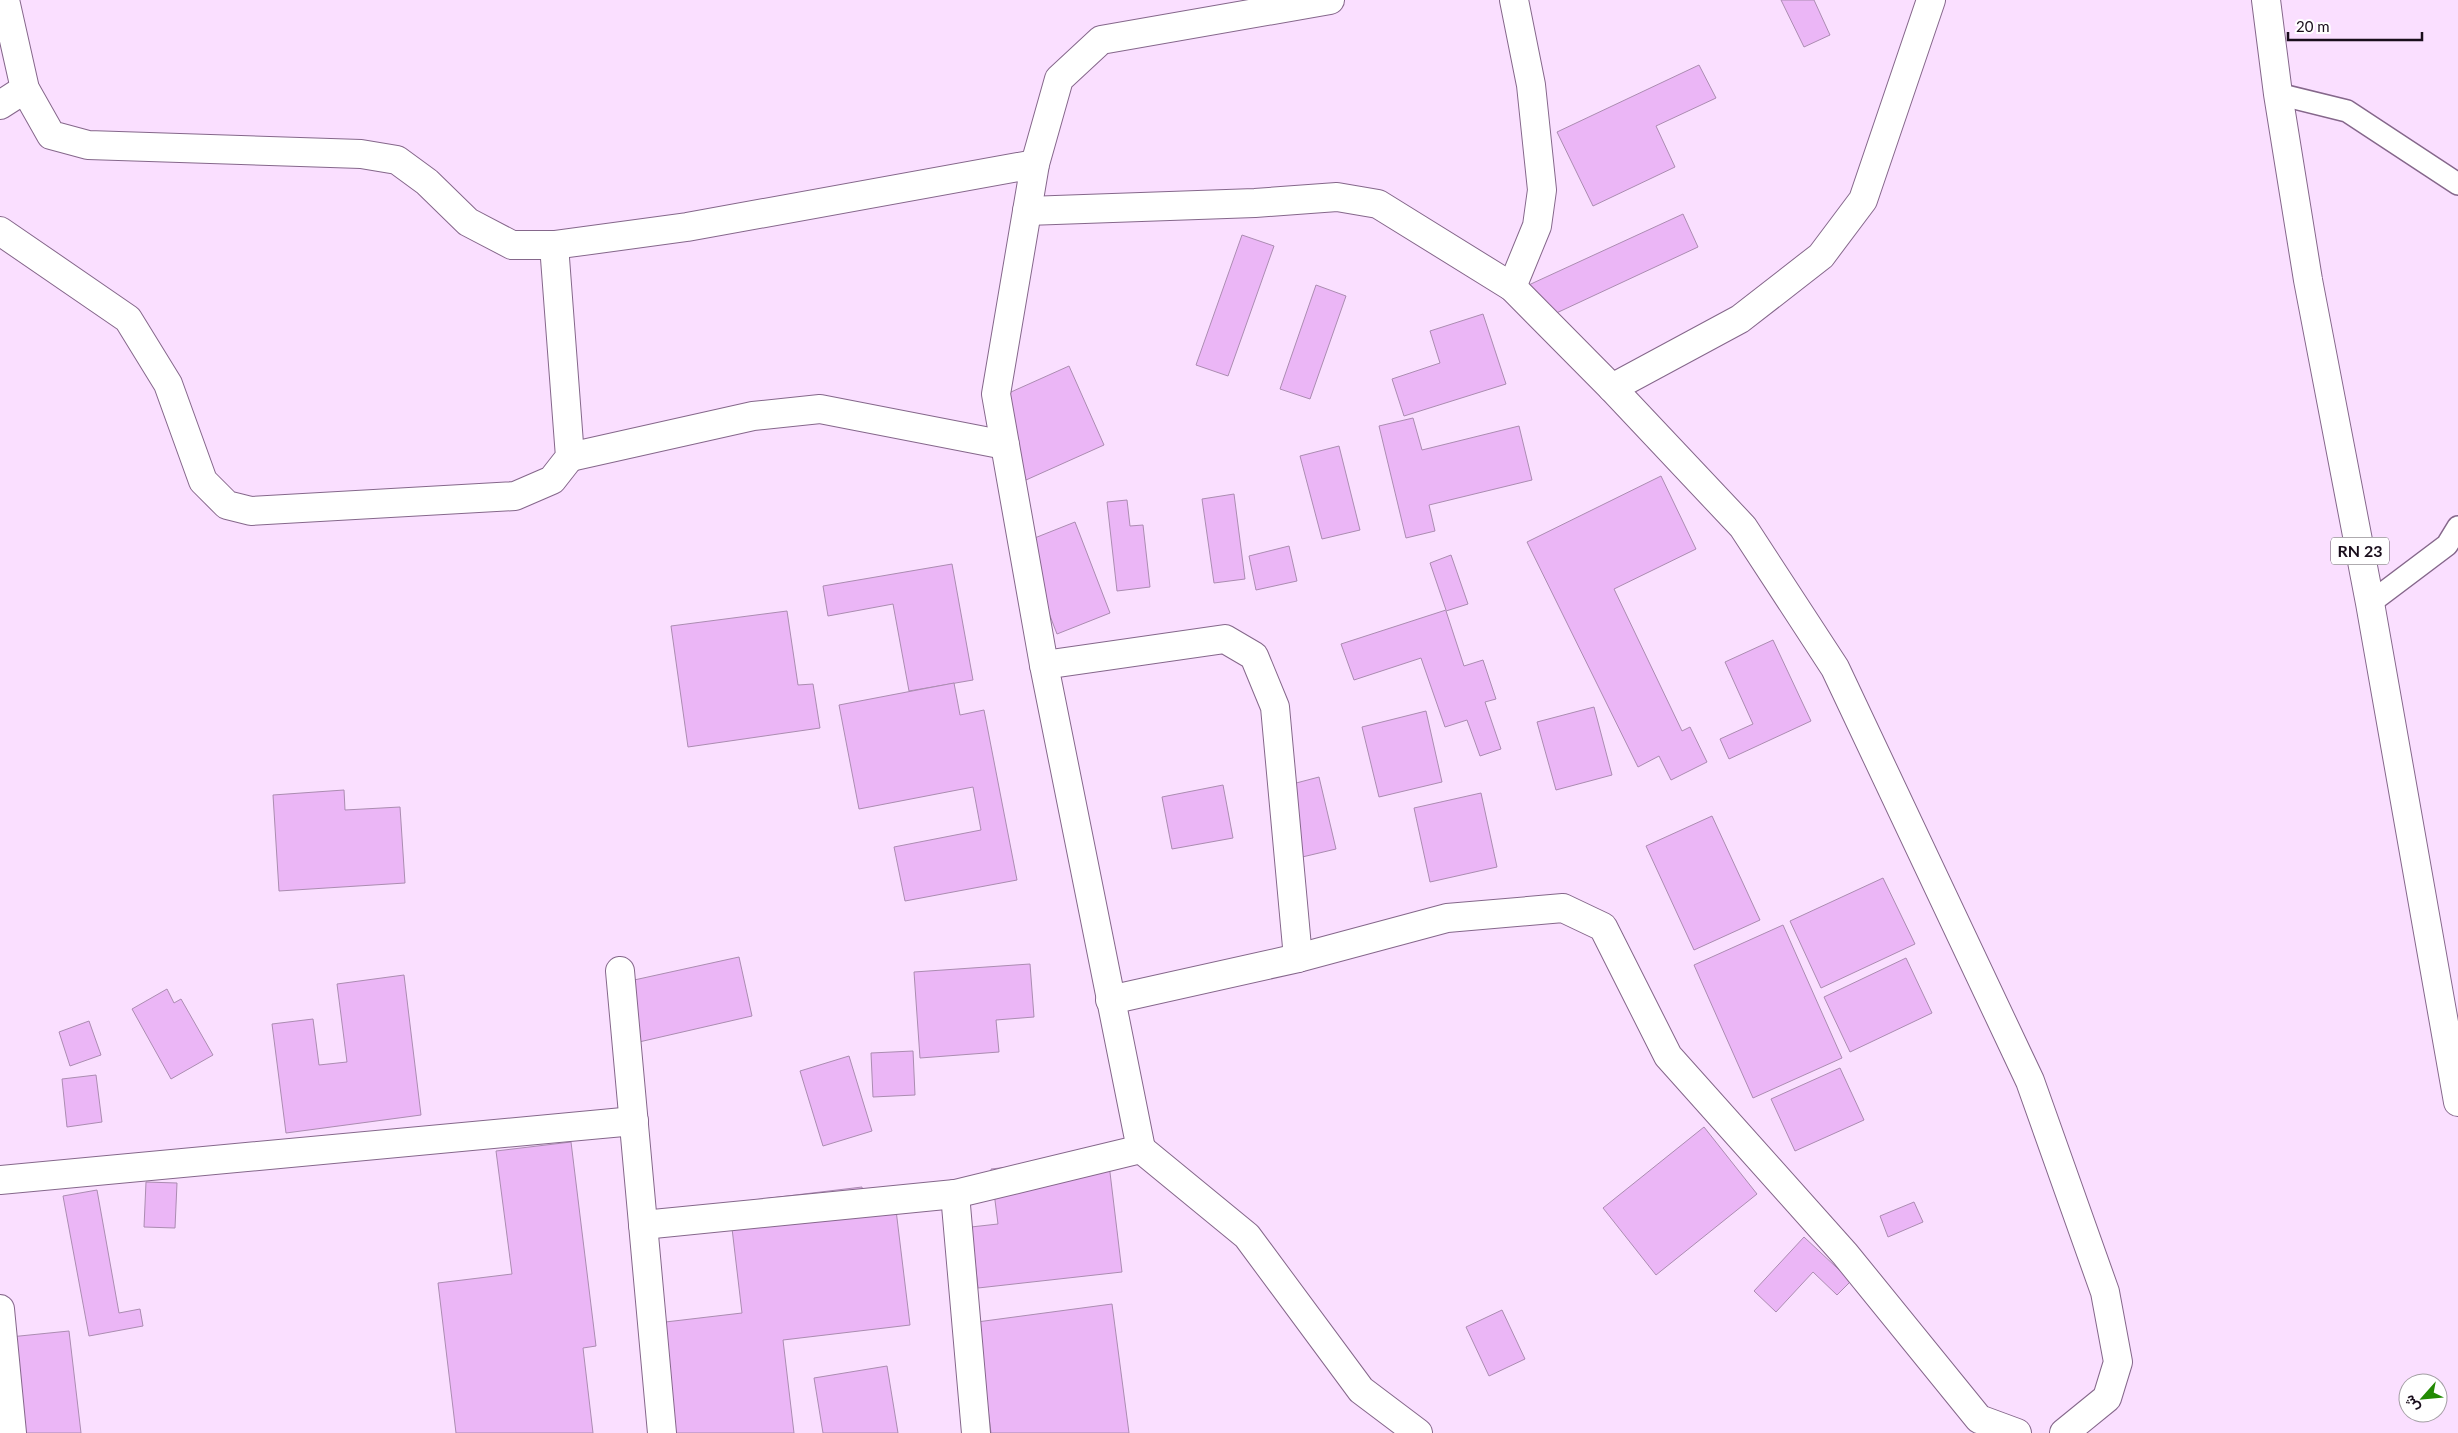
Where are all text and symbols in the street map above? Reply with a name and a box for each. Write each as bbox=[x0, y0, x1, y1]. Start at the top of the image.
scale bar bbox=[2288, 10, 2422, 42]
text: 20 m bbox=[2296, 17, 2330, 35]
road number: RN 23 bbox=[2331, 538, 2389, 564]
north arrow bbox=[2398, 1373, 2448, 1423]
text: ش bbox=[2399, 1392, 2423, 1415]

